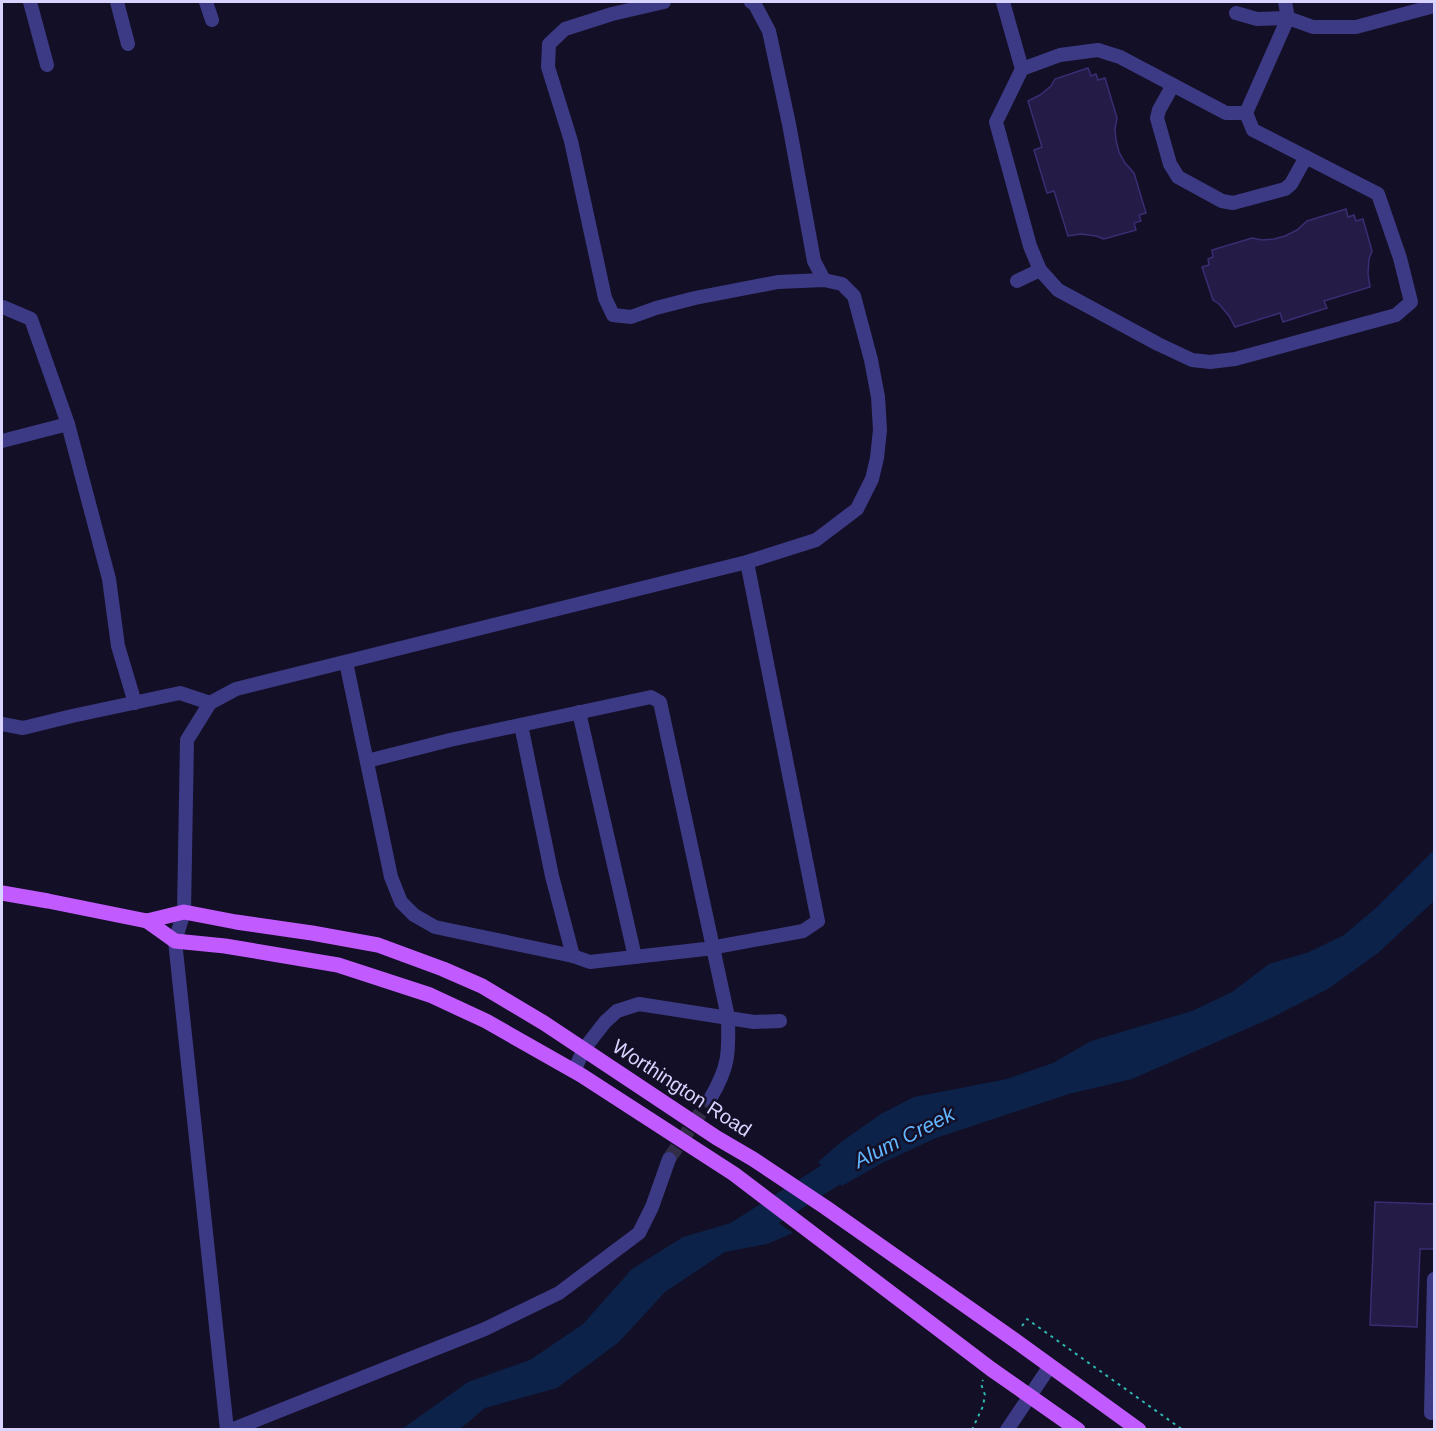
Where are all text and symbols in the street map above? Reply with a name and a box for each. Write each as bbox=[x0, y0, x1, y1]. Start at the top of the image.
street label: Worthington Road bbox=[609, 1035, 755, 1141]
water label: Alum Creek bbox=[848, 1101, 959, 1173]

